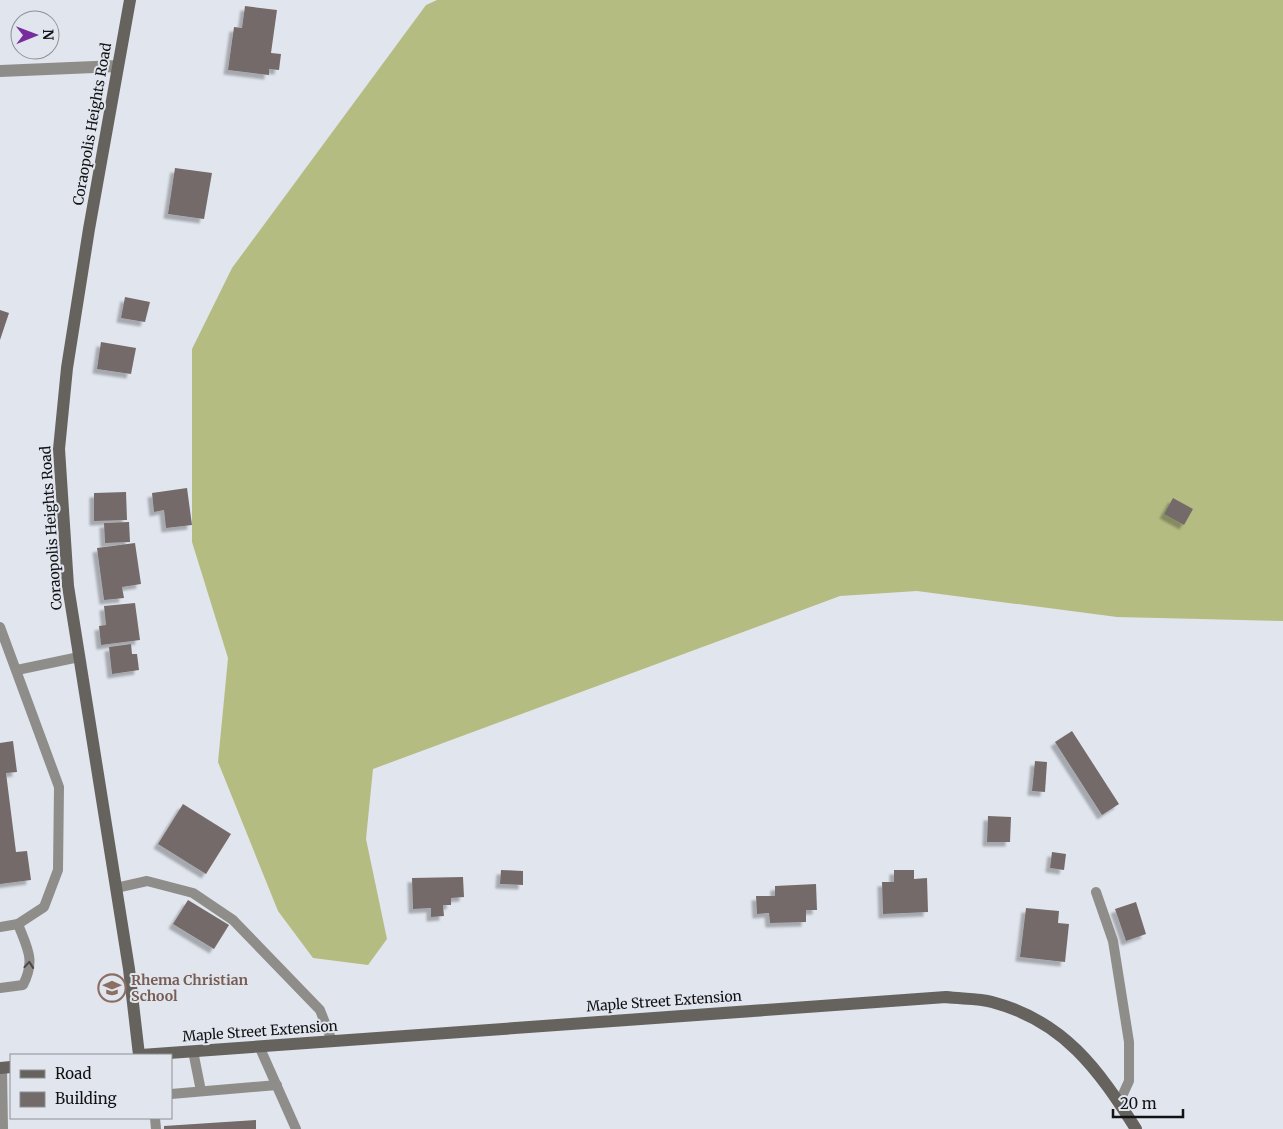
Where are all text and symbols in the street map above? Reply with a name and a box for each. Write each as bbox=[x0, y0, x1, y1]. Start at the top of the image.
north arrow bbox=[10, 10, 60, 60]
text: N bbox=[39, 29, 57, 40]
street label: Coraopolis Heights Road bbox=[69, 41, 115, 207]
street label: Coraopolis Heights Road bbox=[36, 445, 66, 611]
one-way arrow bbox=[24, 961, 35, 969]
place label: Rhema Christian School bbox=[131, 971, 248, 1005]
school or university icon: Rhema Christian School bbox=[97, 973, 127, 1003]
street label: Maple Street Extension bbox=[586, 987, 742, 1015]
street label: Maple Street Extension bbox=[182, 1017, 338, 1045]
legend bbox=[10, 1054, 172, 1119]
text: Road bbox=[55, 1064, 91, 1083]
scale bar bbox=[1113, 1086, 1183, 1118]
text: Building bbox=[55, 1089, 117, 1108]
text: 20 m bbox=[1120, 1094, 1157, 1113]

